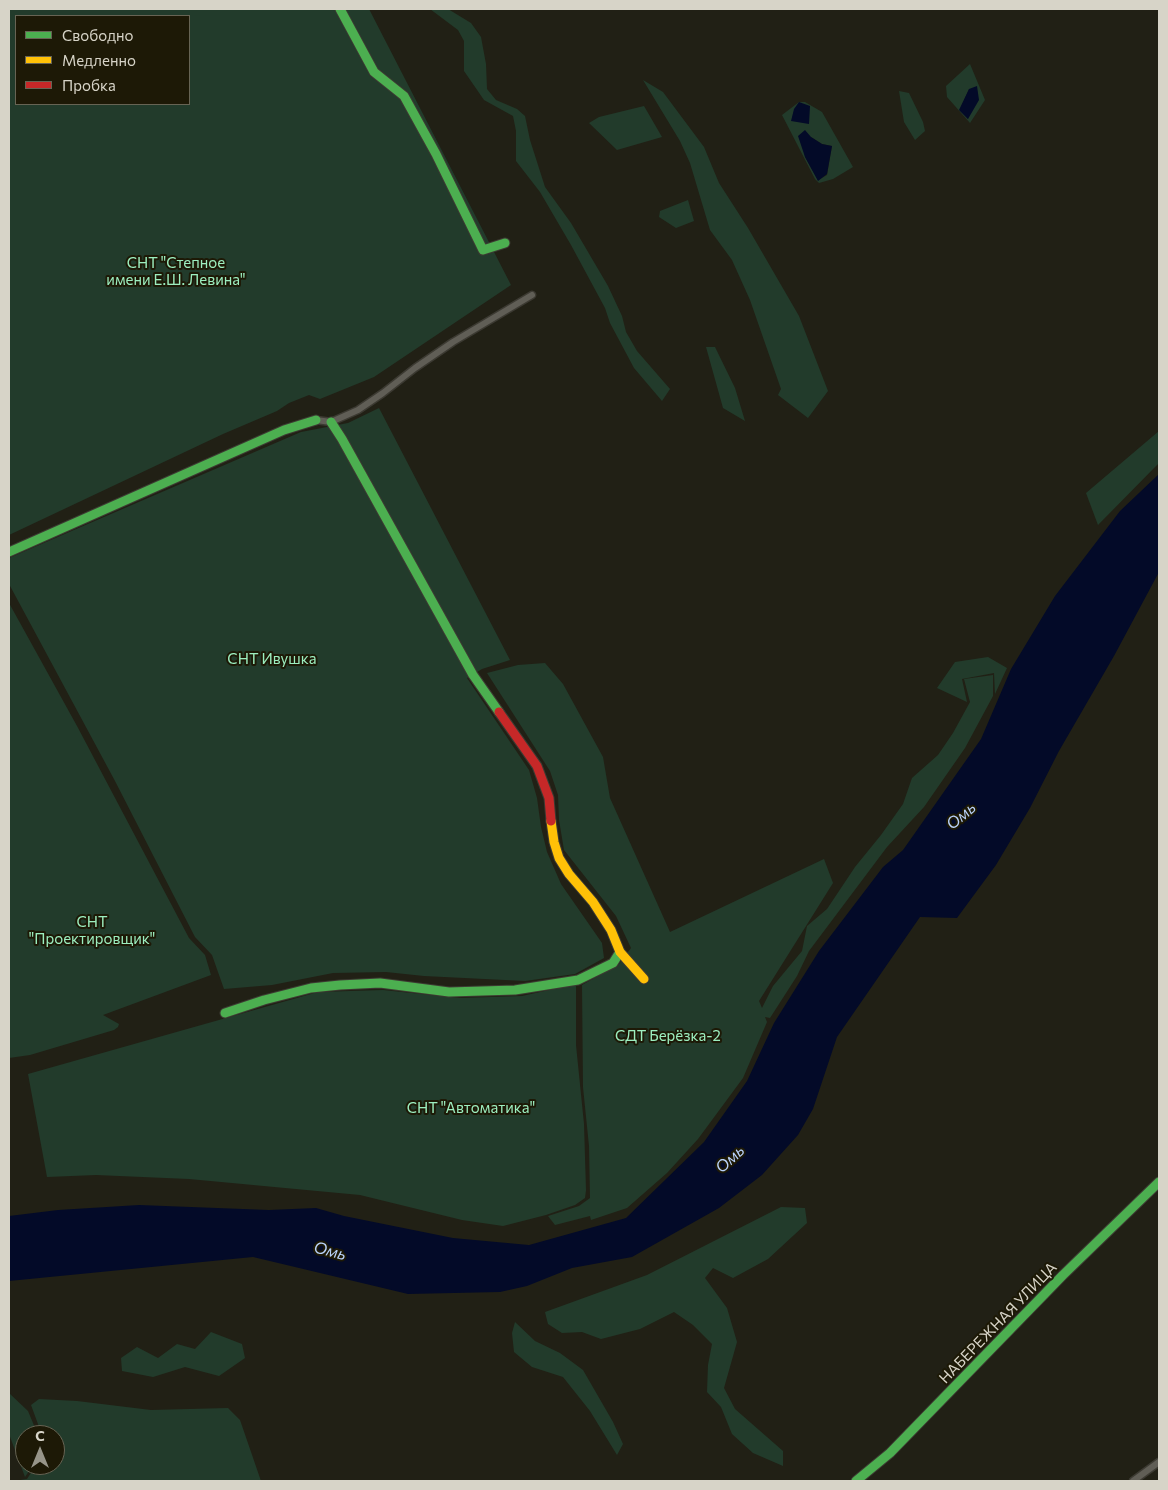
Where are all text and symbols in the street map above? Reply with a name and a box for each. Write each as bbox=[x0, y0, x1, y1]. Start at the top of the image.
legend bbox=[15, 15, 190, 105]
text: Свободно bbox=[62, 26, 133, 44]
text: Медленно bbox=[62, 51, 136, 69]
text: Пробка bbox=[62, 76, 116, 94]
park label: СНТ "Степное имени Е.Ш. Левина" bbox=[106, 254, 246, 289]
park label: СНТ Ивушка bbox=[227, 650, 317, 668]
water label: Омь bbox=[942, 798, 980, 834]
park label: СНТ "Проектировщик" bbox=[29, 913, 155, 948]
park label: СДТ Берёзка-2 bbox=[615, 1027, 721, 1045]
park label: СНТ "Автоматика" bbox=[407, 1099, 535, 1117]
water label: Омь bbox=[711, 1141, 749, 1177]
water label: Омь bbox=[312, 1237, 348, 1265]
street label: НАБЕРЕЖНАЯ УЛИЦА bbox=[935, 1259, 1061, 1387]
north arrow bbox=[15, 1425, 65, 1475]
text: С bbox=[35, 1427, 45, 1444]

